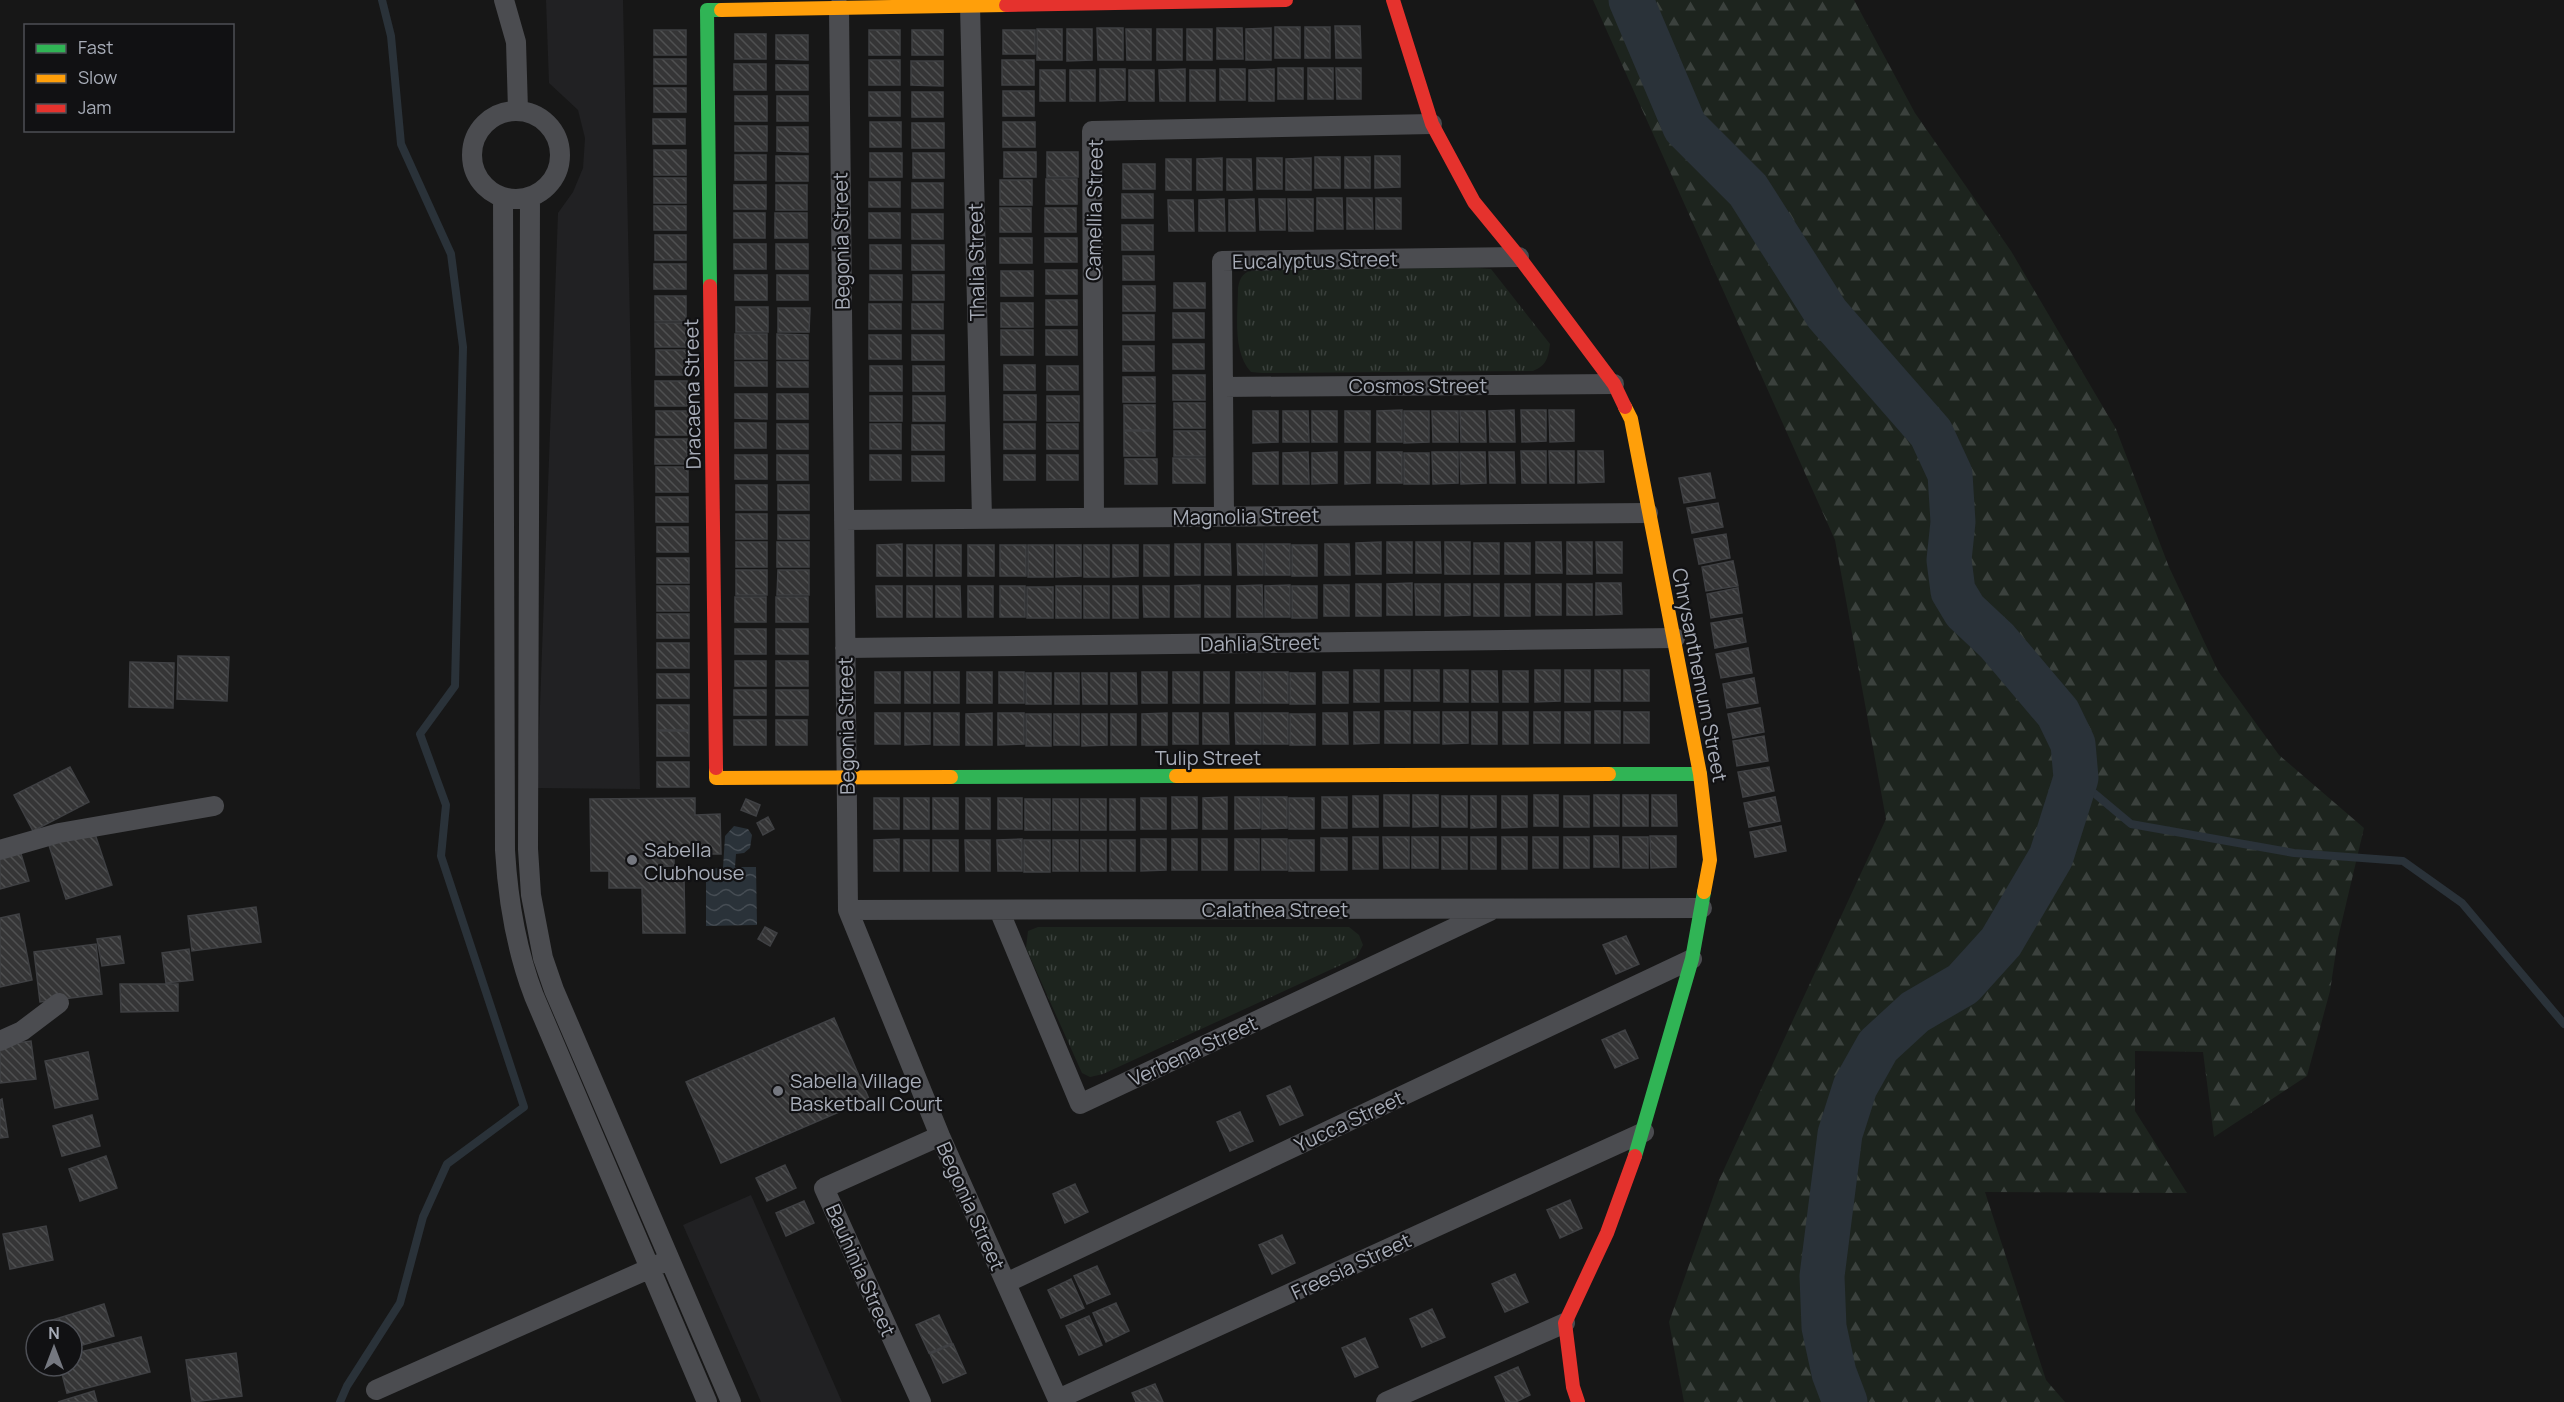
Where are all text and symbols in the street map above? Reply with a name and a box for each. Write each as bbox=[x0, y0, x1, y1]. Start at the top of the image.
legend bbox=[24, 24, 234, 132]
text: Fast bbox=[78, 35, 113, 59]
text: Slow bbox=[78, 65, 118, 89]
text: Jam bbox=[78, 95, 112, 119]
street label: Camellia Street bbox=[1079, 139, 1109, 281]
street label: Begonia Street bbox=[826, 172, 856, 310]
street label: Thalia Street bbox=[961, 203, 991, 321]
street label: Eucalyptus Street bbox=[1232, 245, 1398, 275]
street label: Dracaena Street bbox=[677, 318, 707, 470]
street label: Cosmos Street bbox=[1349, 372, 1487, 399]
street label: Magnolia Street bbox=[1172, 501, 1320, 531]
street label: Chrysanthemum Street bbox=[1666, 566, 1734, 784]
street label: Dahlia Street bbox=[1200, 628, 1320, 658]
street label: Begonia Street bbox=[831, 657, 861, 795]
street label: Tulip Street bbox=[1155, 744, 1261, 771]
place label: Sabella Clubhouse bbox=[644, 836, 744, 886]
marker: Sabella Clubhouse bbox=[625, 853, 639, 867]
street label: Calathea Street bbox=[1202, 896, 1348, 923]
street label: Verbena Street bbox=[1124, 1009, 1262, 1093]
place label: Sabella Village Basketball Court bbox=[790, 1067, 943, 1117]
marker: Sabella Village Basketball Court bbox=[771, 1084, 785, 1098]
street label: Yucca Street bbox=[1290, 1084, 1408, 1158]
street label: Begonia Street bbox=[931, 1137, 1011, 1275]
street label: Bauhinia Street bbox=[820, 1200, 902, 1340]
street label: Freesia Street bbox=[1287, 1226, 1415, 1306]
north arrow bbox=[24, 1318, 84, 1378]
text: N bbox=[48, 1322, 60, 1344]

